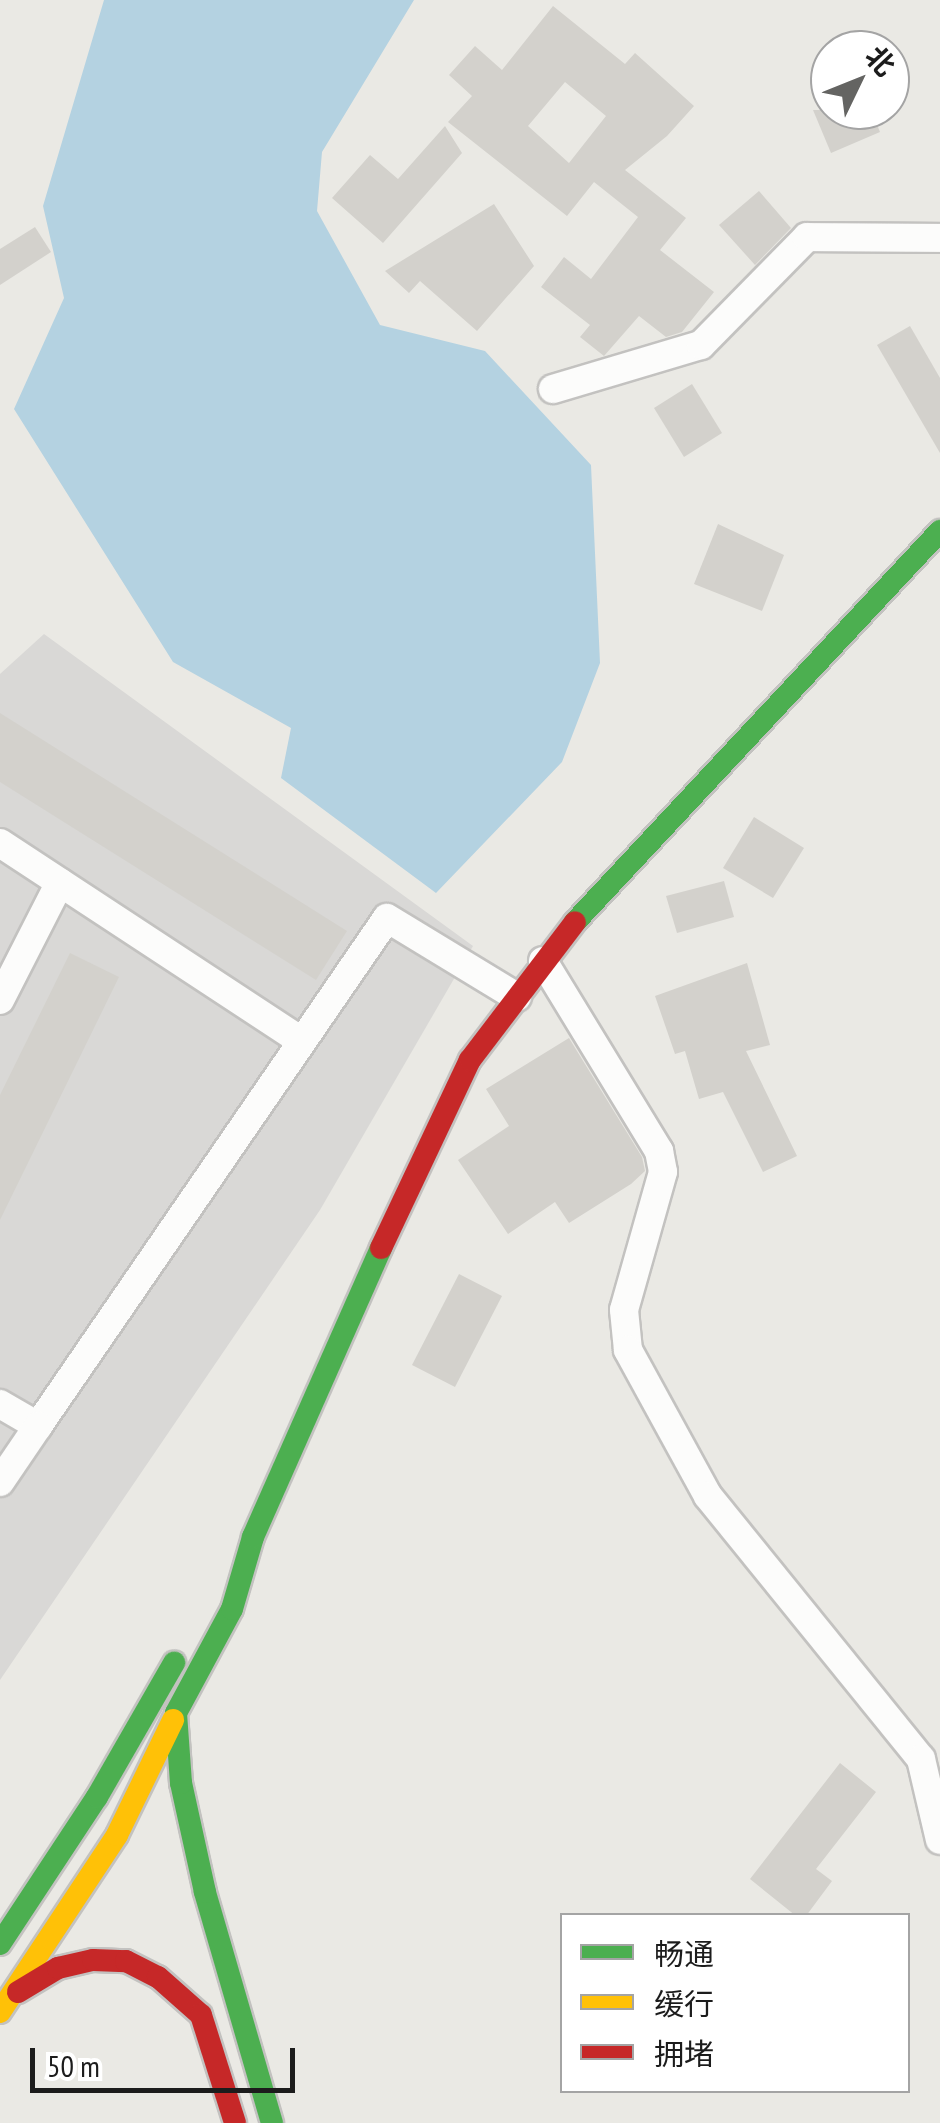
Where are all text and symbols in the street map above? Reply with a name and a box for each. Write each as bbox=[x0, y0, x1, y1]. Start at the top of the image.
north arrow bbox=[810, 30, 910, 130]
text: 北 bbox=[858, 38, 904, 83]
legend bbox=[560, 1913, 910, 2093]
text: 畅通 bbox=[654, 1934, 714, 1973]
text: 缓行 bbox=[654, 1984, 714, 2023]
scale bar bbox=[35, 2028, 300, 2090]
text: 拥堵 bbox=[654, 2034, 714, 2073]
text: 50 m bbox=[47, 2046, 100, 2085]

